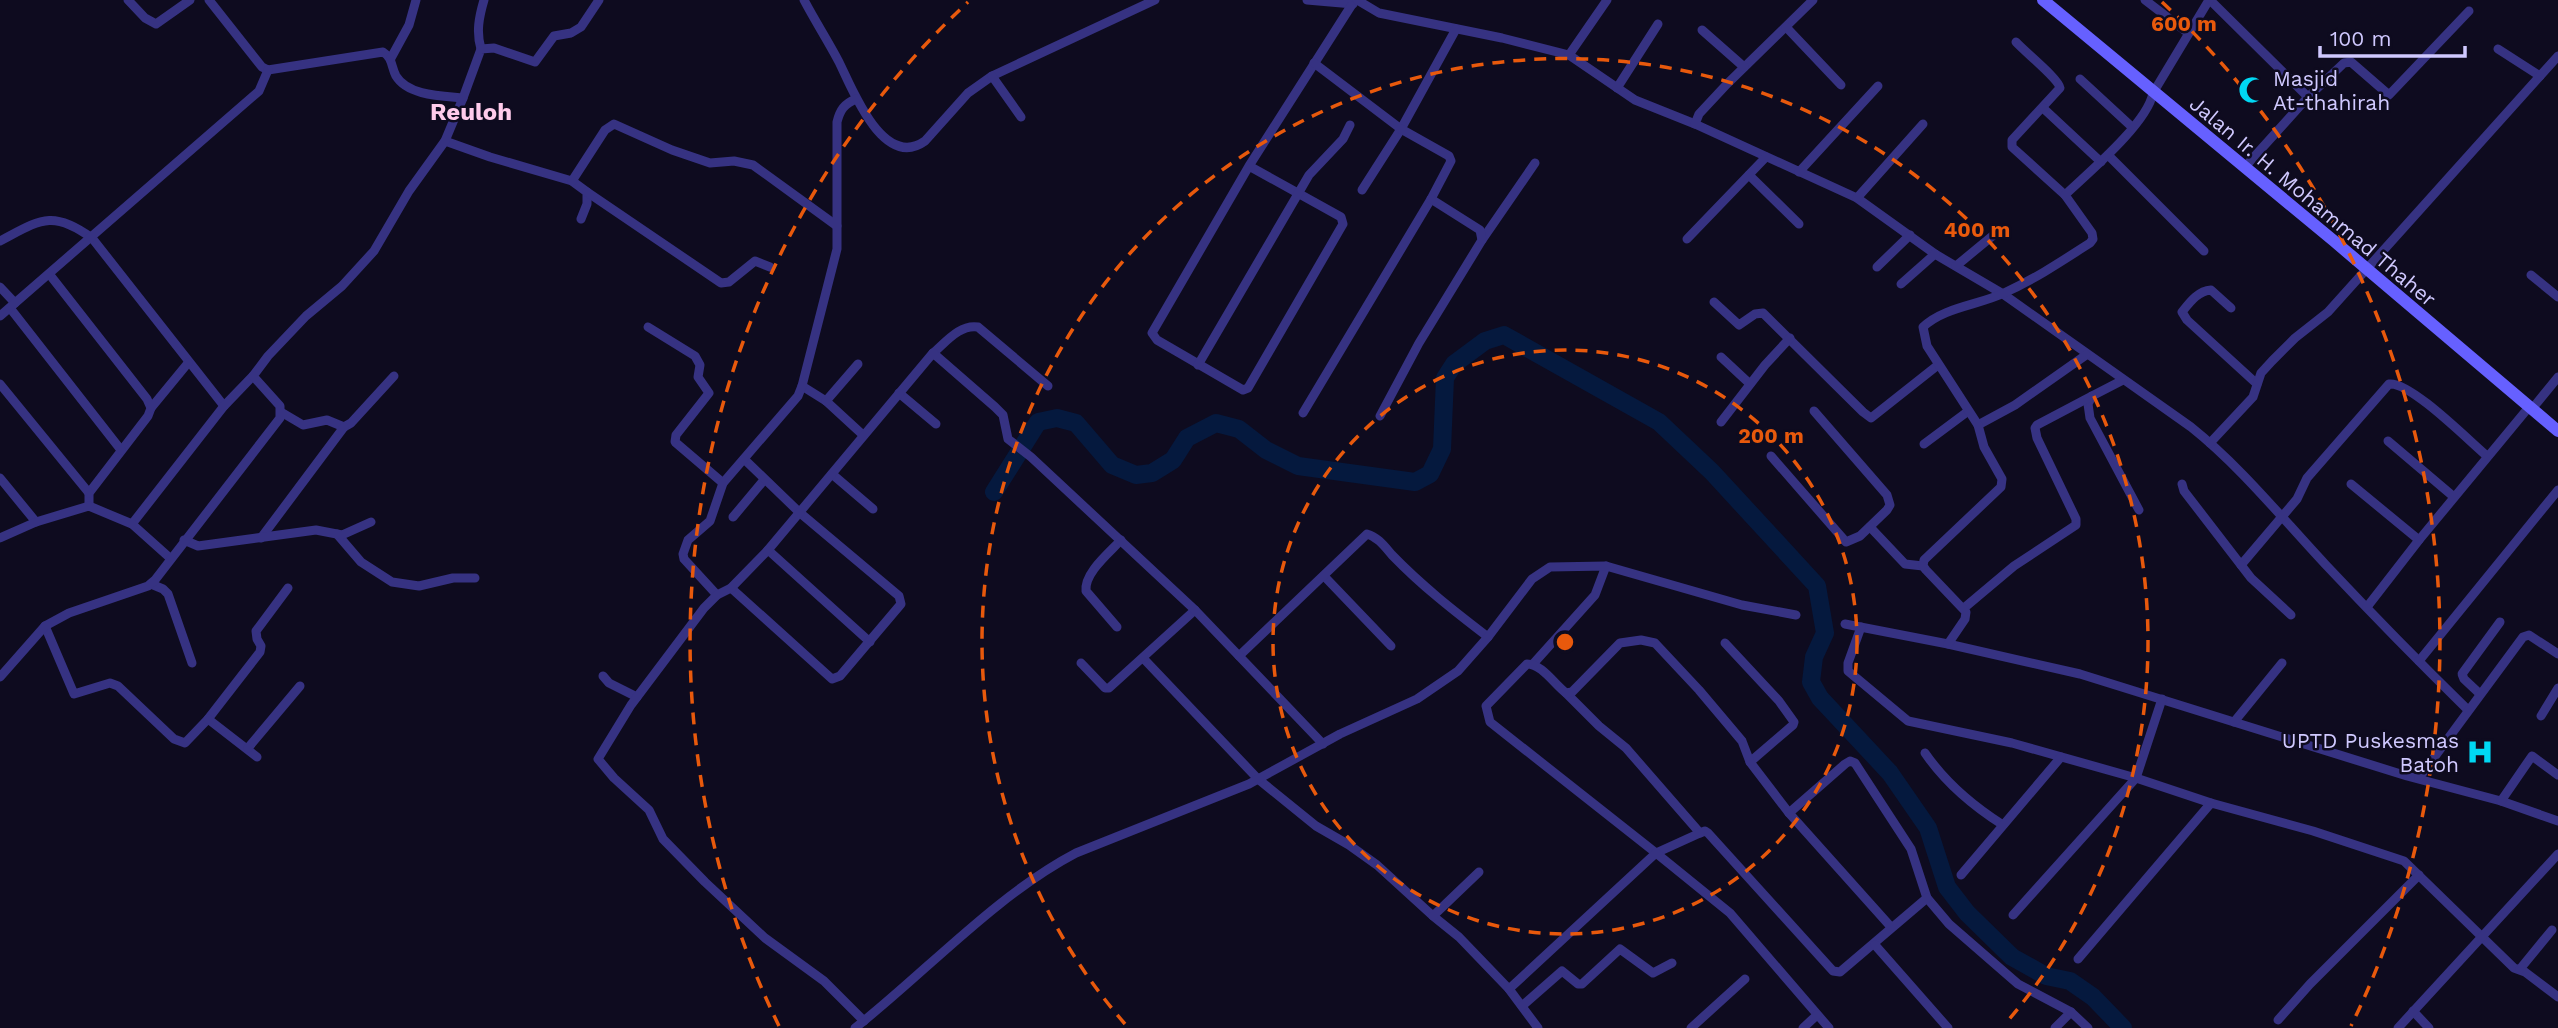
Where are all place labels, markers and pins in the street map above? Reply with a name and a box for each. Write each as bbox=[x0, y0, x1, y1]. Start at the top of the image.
place label: Masjid At-thahirah bbox=[2273, 66, 2390, 115]
mosque icon: Masjid At-thahirah bbox=[2237, 75, 2267, 105]
centre of rings bbox=[1553, 630, 1577, 654]
place label: UPTD Puskesmas Batoh bbox=[2282, 728, 2459, 777]
hospital icon: UPTD Puskesmas Batoh bbox=[2465, 737, 2495, 767]

